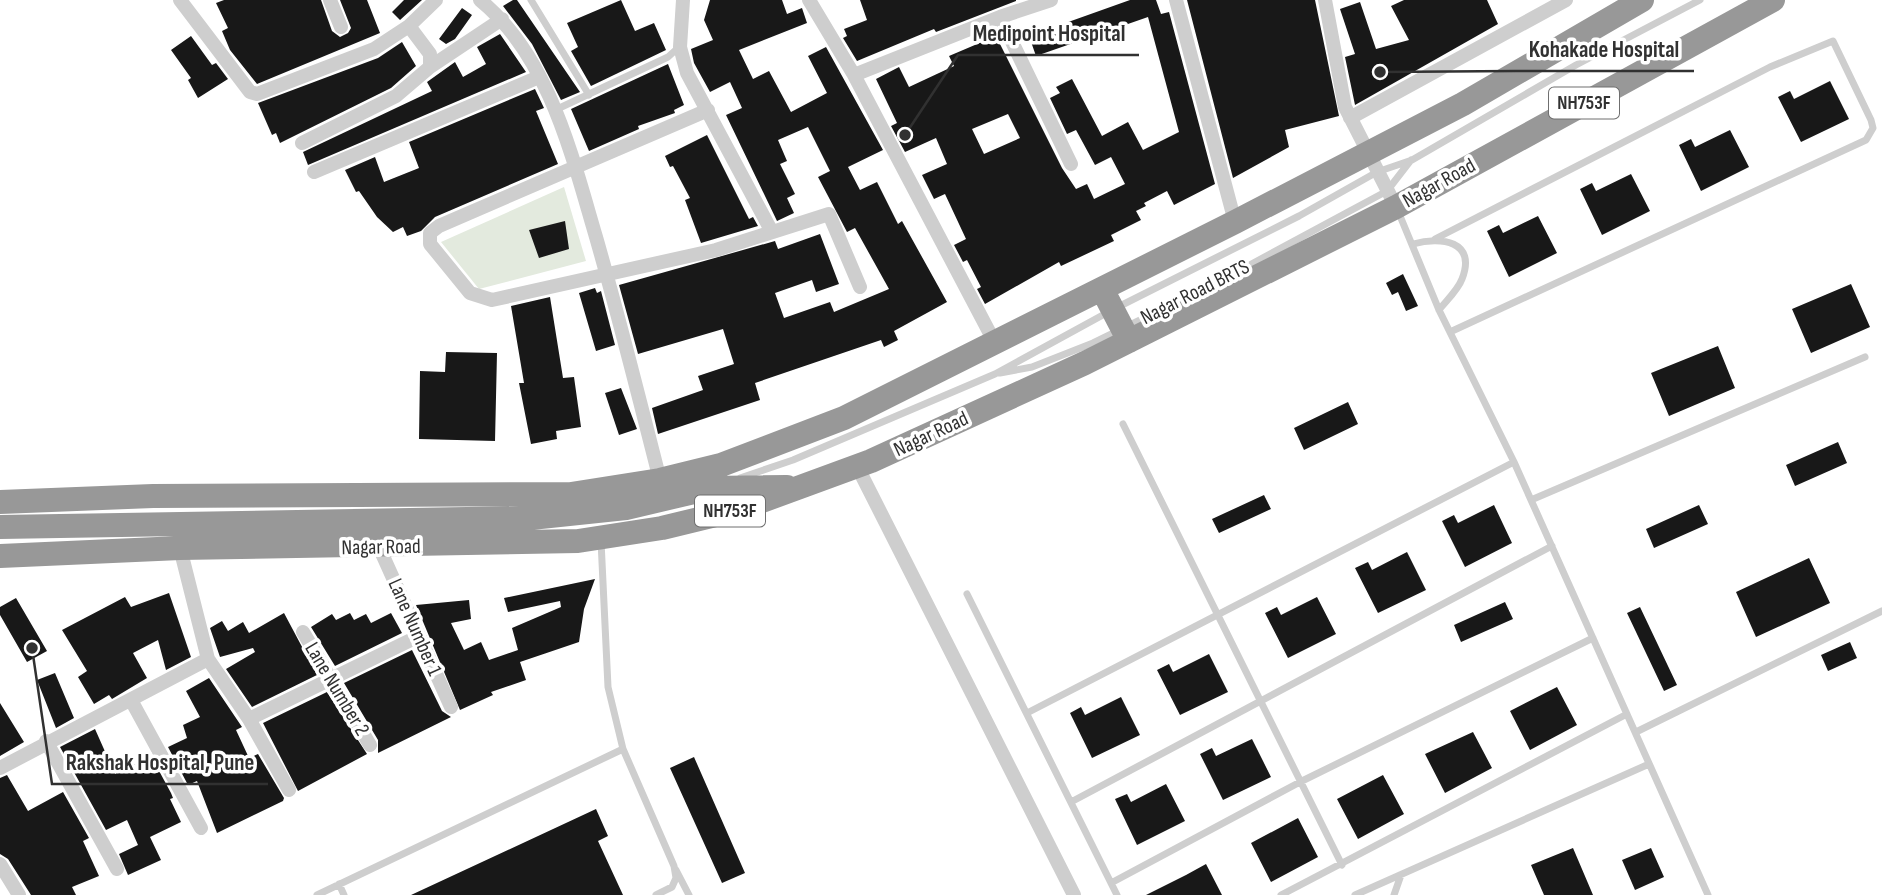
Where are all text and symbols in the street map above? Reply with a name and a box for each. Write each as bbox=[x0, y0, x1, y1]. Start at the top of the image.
callout: Medipoint Hospital bbox=[958, 11, 1139, 55]
text: Medipoint Hospital bbox=[973, 20, 1125, 48]
callout: Kohakade Hospital bbox=[1515, 27, 1694, 71]
text: Kohakade Hospital bbox=[1529, 36, 1679, 64]
road number: NH753F bbox=[1549, 88, 1619, 118]
street label: Nagar Road bbox=[1398, 153, 1480, 213]
street label: Nagar Road BRTS bbox=[1136, 254, 1254, 330]
street label: Nagar Road bbox=[890, 406, 972, 462]
road number: NH753F bbox=[695, 496, 765, 526]
street label: Nagar Road bbox=[341, 534, 421, 560]
street label: Lane Number 1 bbox=[383, 575, 448, 680]
street label: Lane Number 2 bbox=[299, 638, 375, 740]
callout: Rakshak Hospital, Pune bbox=[52, 740, 268, 784]
text: Rakshak Hospital, Pune bbox=[66, 749, 254, 777]

